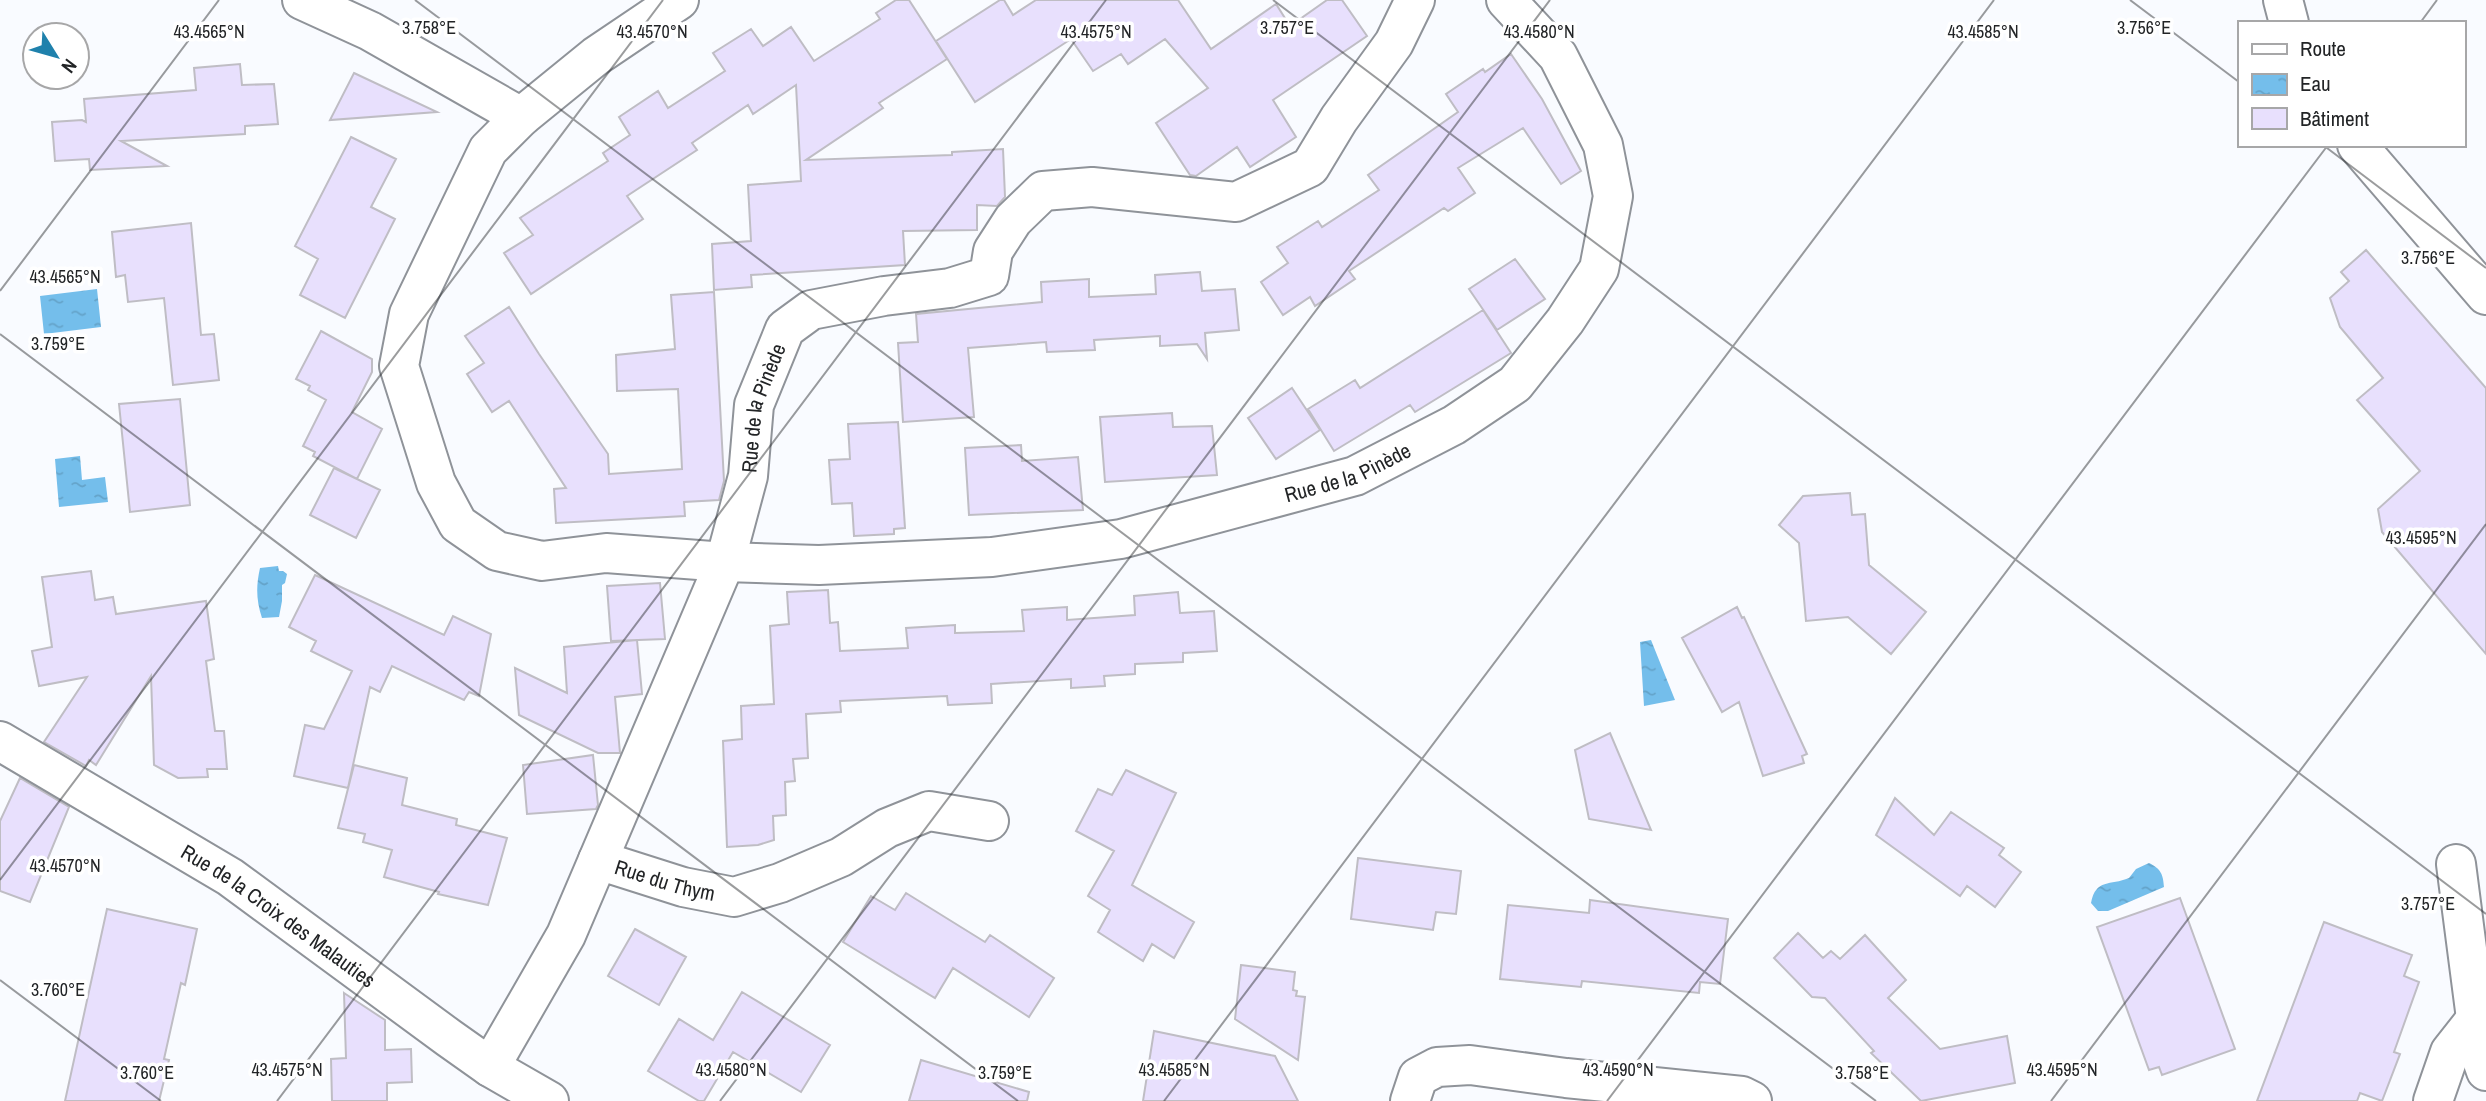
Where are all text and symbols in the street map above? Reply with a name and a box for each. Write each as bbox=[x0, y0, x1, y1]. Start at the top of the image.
text: 3.758°E bbox=[402, 15, 456, 40]
text: 3.757°E bbox=[1260, 15, 1314, 40]
text: 3.756°E bbox=[2117, 15, 2171, 40]
text: 43.4565°N bbox=[173, 19, 245, 44]
text: 43.4570°N bbox=[616, 19, 688, 44]
text: 43.4575°N bbox=[1060, 19, 1132, 44]
text: 43.4580°N bbox=[1503, 19, 1575, 44]
text: 43.4585°N bbox=[1947, 19, 2019, 44]
north arrow bbox=[21, 21, 91, 91]
legend bbox=[2238, 21, 2465, 147]
text: Route bbox=[2300, 34, 2346, 63]
text: N bbox=[56, 54, 83, 79]
text: Eau bbox=[2300, 69, 2331, 98]
text: Bâtiment bbox=[2300, 104, 2369, 133]
text: 3.756°E bbox=[2401, 245, 2455, 270]
text: 43.4565°N bbox=[29, 264, 101, 289]
text: 3.759°E bbox=[31, 331, 85, 356]
street label: Rue de la Pinède bbox=[734, 339, 792, 474]
street label: Rue de la Pinède bbox=[1281, 435, 1416, 509]
text: 43.4595°N bbox=[2385, 525, 2457, 550]
street label: Rue de la Croix des Malauties bbox=[176, 837, 382, 994]
street label: Rue du Thym bbox=[611, 852, 718, 907]
text: 43.4570°N bbox=[29, 853, 101, 878]
text: 3.757°E bbox=[2401, 891, 2455, 916]
text: 3.760°E bbox=[31, 977, 85, 1002]
text: 43.4575°N bbox=[251, 1057, 323, 1082]
text: 43.4580°N bbox=[695, 1057, 767, 1082]
text: 43.4585°N bbox=[1138, 1057, 1210, 1082]
text: 43.4590°N bbox=[1582, 1057, 1654, 1082]
text: 43.4595°N bbox=[2026, 1057, 2098, 1082]
text: 3.760°E bbox=[120, 1060, 174, 1085]
text: 3.759°E bbox=[978, 1060, 1032, 1085]
text: 3.758°E bbox=[1835, 1060, 1889, 1085]

